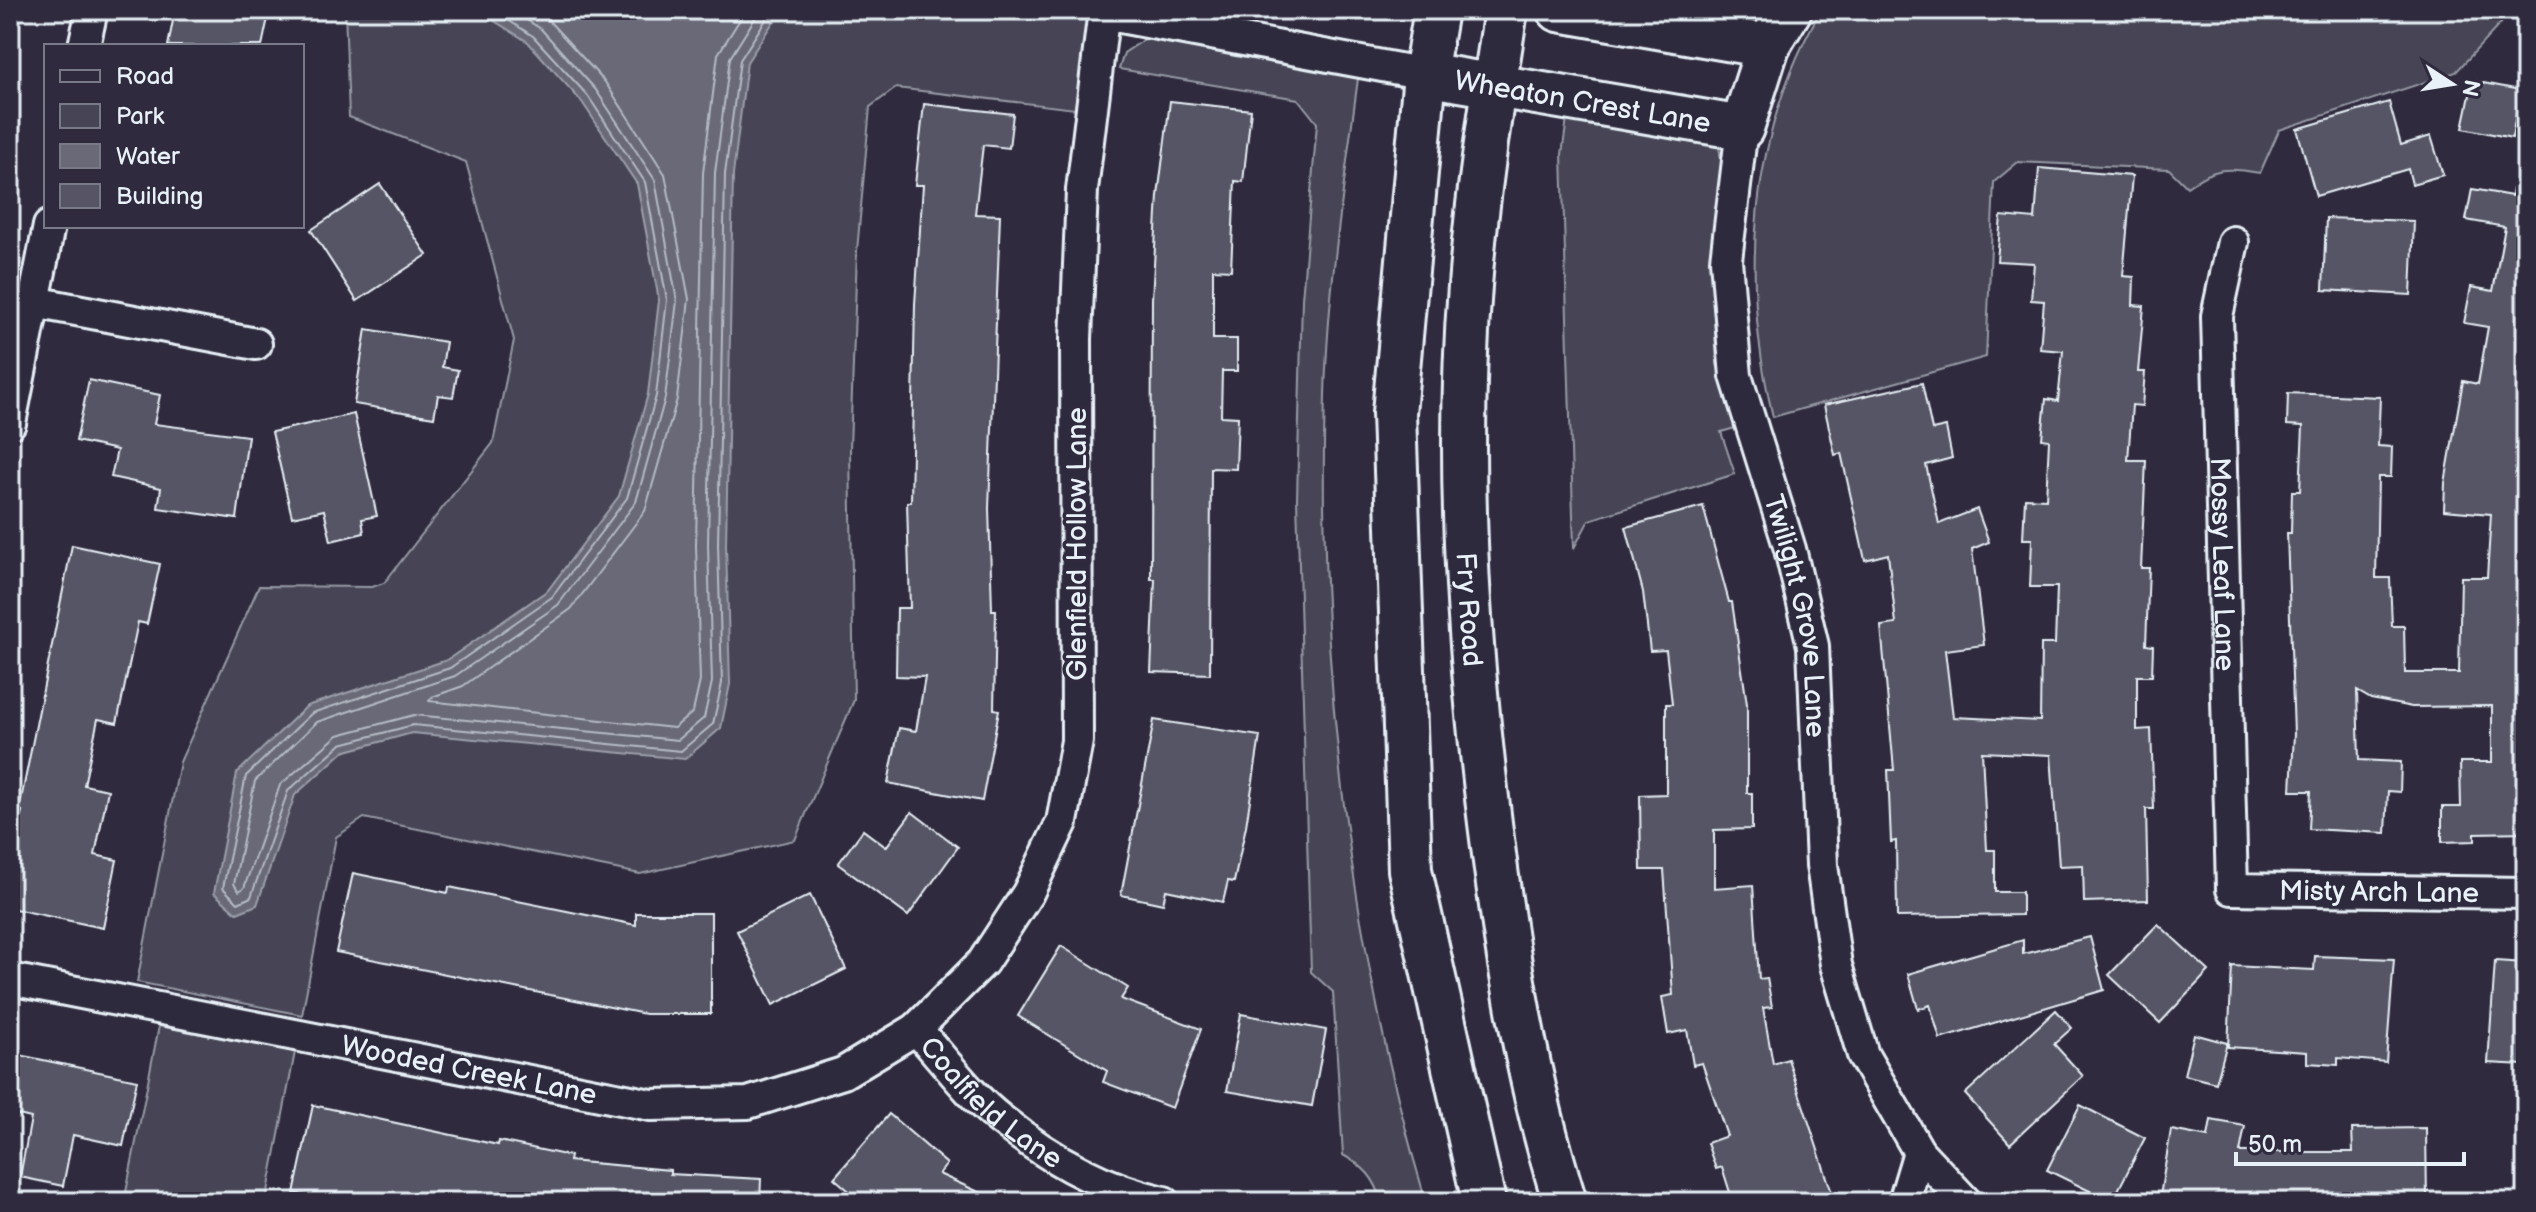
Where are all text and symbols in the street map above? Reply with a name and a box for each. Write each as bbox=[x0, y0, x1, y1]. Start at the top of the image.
legend bbox=[44, 44, 304, 228]
north arrow bbox=[2412, 44, 2492, 124]
text: Road bbox=[116, 62, 174, 91]
street label: Wheaton Crest Lane bbox=[1452, 64, 1713, 140]
text: N bbox=[2455, 77, 2485, 99]
text: Park bbox=[116, 102, 164, 131]
text: Water bbox=[116, 142, 180, 171]
text: Building bbox=[116, 182, 203, 211]
street label: Glenfield Hollow Lane bbox=[1061, 407, 1094, 681]
street label: Mossy Leaf Lane bbox=[2203, 457, 2241, 672]
street label: Twilight Grove Lane bbox=[1756, 491, 1832, 738]
street label: Fry Road bbox=[1448, 552, 1489, 668]
street label: Misty Arch Lane bbox=[2279, 875, 2479, 910]
street label: Wooded Creek Lane bbox=[338, 1030, 599, 1112]
street label: Coalfield Lane bbox=[913, 1031, 1068, 1176]
scale bar bbox=[2236, 1116, 2464, 1166]
text: 50 m bbox=[2248, 1130, 2302, 1159]

